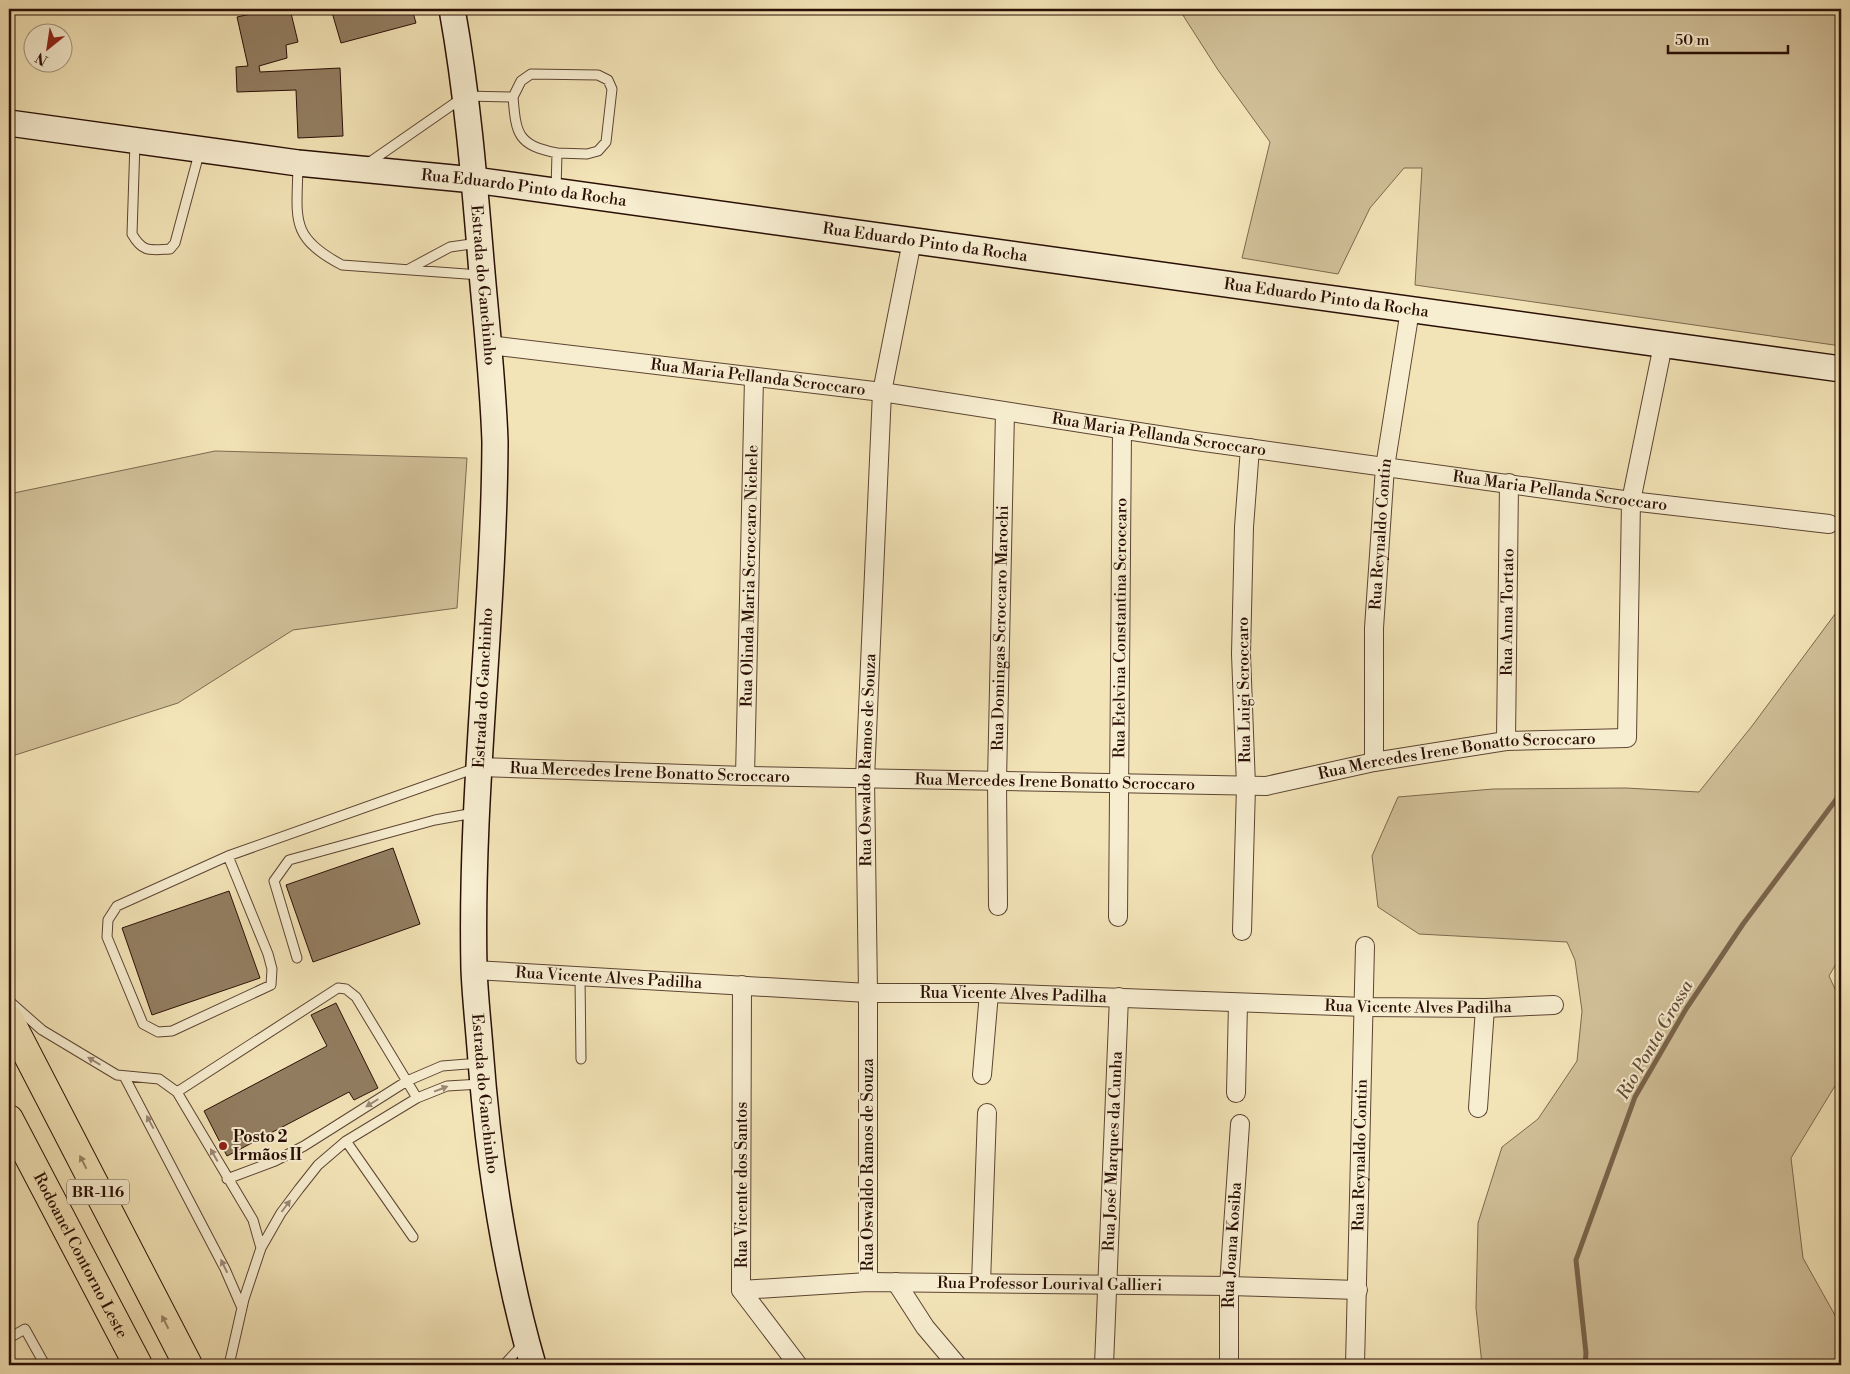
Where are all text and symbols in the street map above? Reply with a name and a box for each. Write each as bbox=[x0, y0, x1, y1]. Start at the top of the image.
north arrow bbox=[22, 22, 72, 72]
scale bar bbox=[1668, 22, 1788, 54]
text: 50 m bbox=[1675, 31, 1709, 50]
text: N bbox=[33, 48, 51, 69]
street label: Rua Eduardo Pinto da Rocha bbox=[420, 165, 629, 211]
street label: Estrada do Ganchinho bbox=[466, 204, 500, 366]
street label: Rua Eduardo Pinto da Rocha bbox=[821, 218, 1030, 267]
street label: Rua Eduardo Pinto da Rocha bbox=[1223, 274, 1431, 322]
street label: Rua Maria Pellanda Scroccaro bbox=[649, 354, 867, 400]
street label: Rua Maria Pellanda Scroccaro bbox=[1050, 409, 1267, 460]
street label: Rua Olinda Maria Scroccaro Nichele bbox=[737, 445, 762, 707]
street label: Rua Reynaldo Contin bbox=[1365, 456, 1396, 611]
street label: Rua Maria Pellanda Scroccaro bbox=[1451, 466, 1668, 515]
street label: Rua Etelvina Constantina Scroccaro bbox=[1109, 498, 1131, 758]
street label: Rua Domingas Scroccaro Marochi bbox=[988, 505, 1013, 751]
street label: Rua Anna Tortato bbox=[1497, 548, 1518, 676]
street label: Estrada do Ganchinho bbox=[469, 607, 497, 769]
street label: Rua Luigi Scroccaro bbox=[1233, 617, 1255, 763]
street label: Rua Oswaldo Ramos de Souza bbox=[855, 652, 881, 867]
street label: Rua Mercedes Irene Bonatto Scroccaro bbox=[1316, 729, 1596, 784]
street label: Rua Mercedes Irene Bonatto Scroccaro bbox=[509, 758, 790, 787]
street label: Rua Mercedes Irene Bonatto Scroccaro bbox=[914, 769, 1195, 795]
street label: Rua Vicente Alves Padilha bbox=[515, 962, 704, 993]
water label: Rio Ponta Grossa bbox=[1611, 975, 1699, 1105]
street label: Rua Vicente Alves Padilha bbox=[920, 983, 1108, 1007]
street label: Rua Vicente Alves Padilha bbox=[1324, 996, 1513, 1018]
street label: Estrada do Ganchinho bbox=[467, 1013, 503, 1175]
street label: Rua José Marques da Cunha bbox=[1099, 1050, 1127, 1252]
one-way arrow bbox=[88, 1057, 101, 1066]
street label: Rua Oswaldo Ramos de Souza bbox=[858, 1058, 878, 1272]
street label: Rua Reynaldo Contin bbox=[1348, 1078, 1372, 1231]
one-way arrow bbox=[434, 1084, 448, 1092]
one-way arrow bbox=[365, 1098, 378, 1108]
street label: Rua Vicente dos Santos bbox=[732, 1102, 752, 1268]
one-way arrow bbox=[145, 1115, 154, 1128]
place label: Posto 2 Irmãos II bbox=[233, 1127, 302, 1165]
marker: Posto 2 Irmãos II bbox=[217, 1140, 229, 1152]
one-way arrow bbox=[210, 1148, 218, 1162]
one-way arrow bbox=[79, 1155, 87, 1169]
street label: Rodoanel Contorno Leste bbox=[29, 1169, 132, 1342]
road number: BR-116 bbox=[67, 1180, 129, 1204]
street label: Rua Joana Kosiba bbox=[1219, 1180, 1246, 1308]
one-way arrow bbox=[281, 1200, 292, 1213]
one-way arrow bbox=[220, 1259, 228, 1273]
street label: Rua Professor Lourival Gallieri bbox=[937, 1273, 1163, 1295]
one-way arrow bbox=[161, 1315, 169, 1329]

